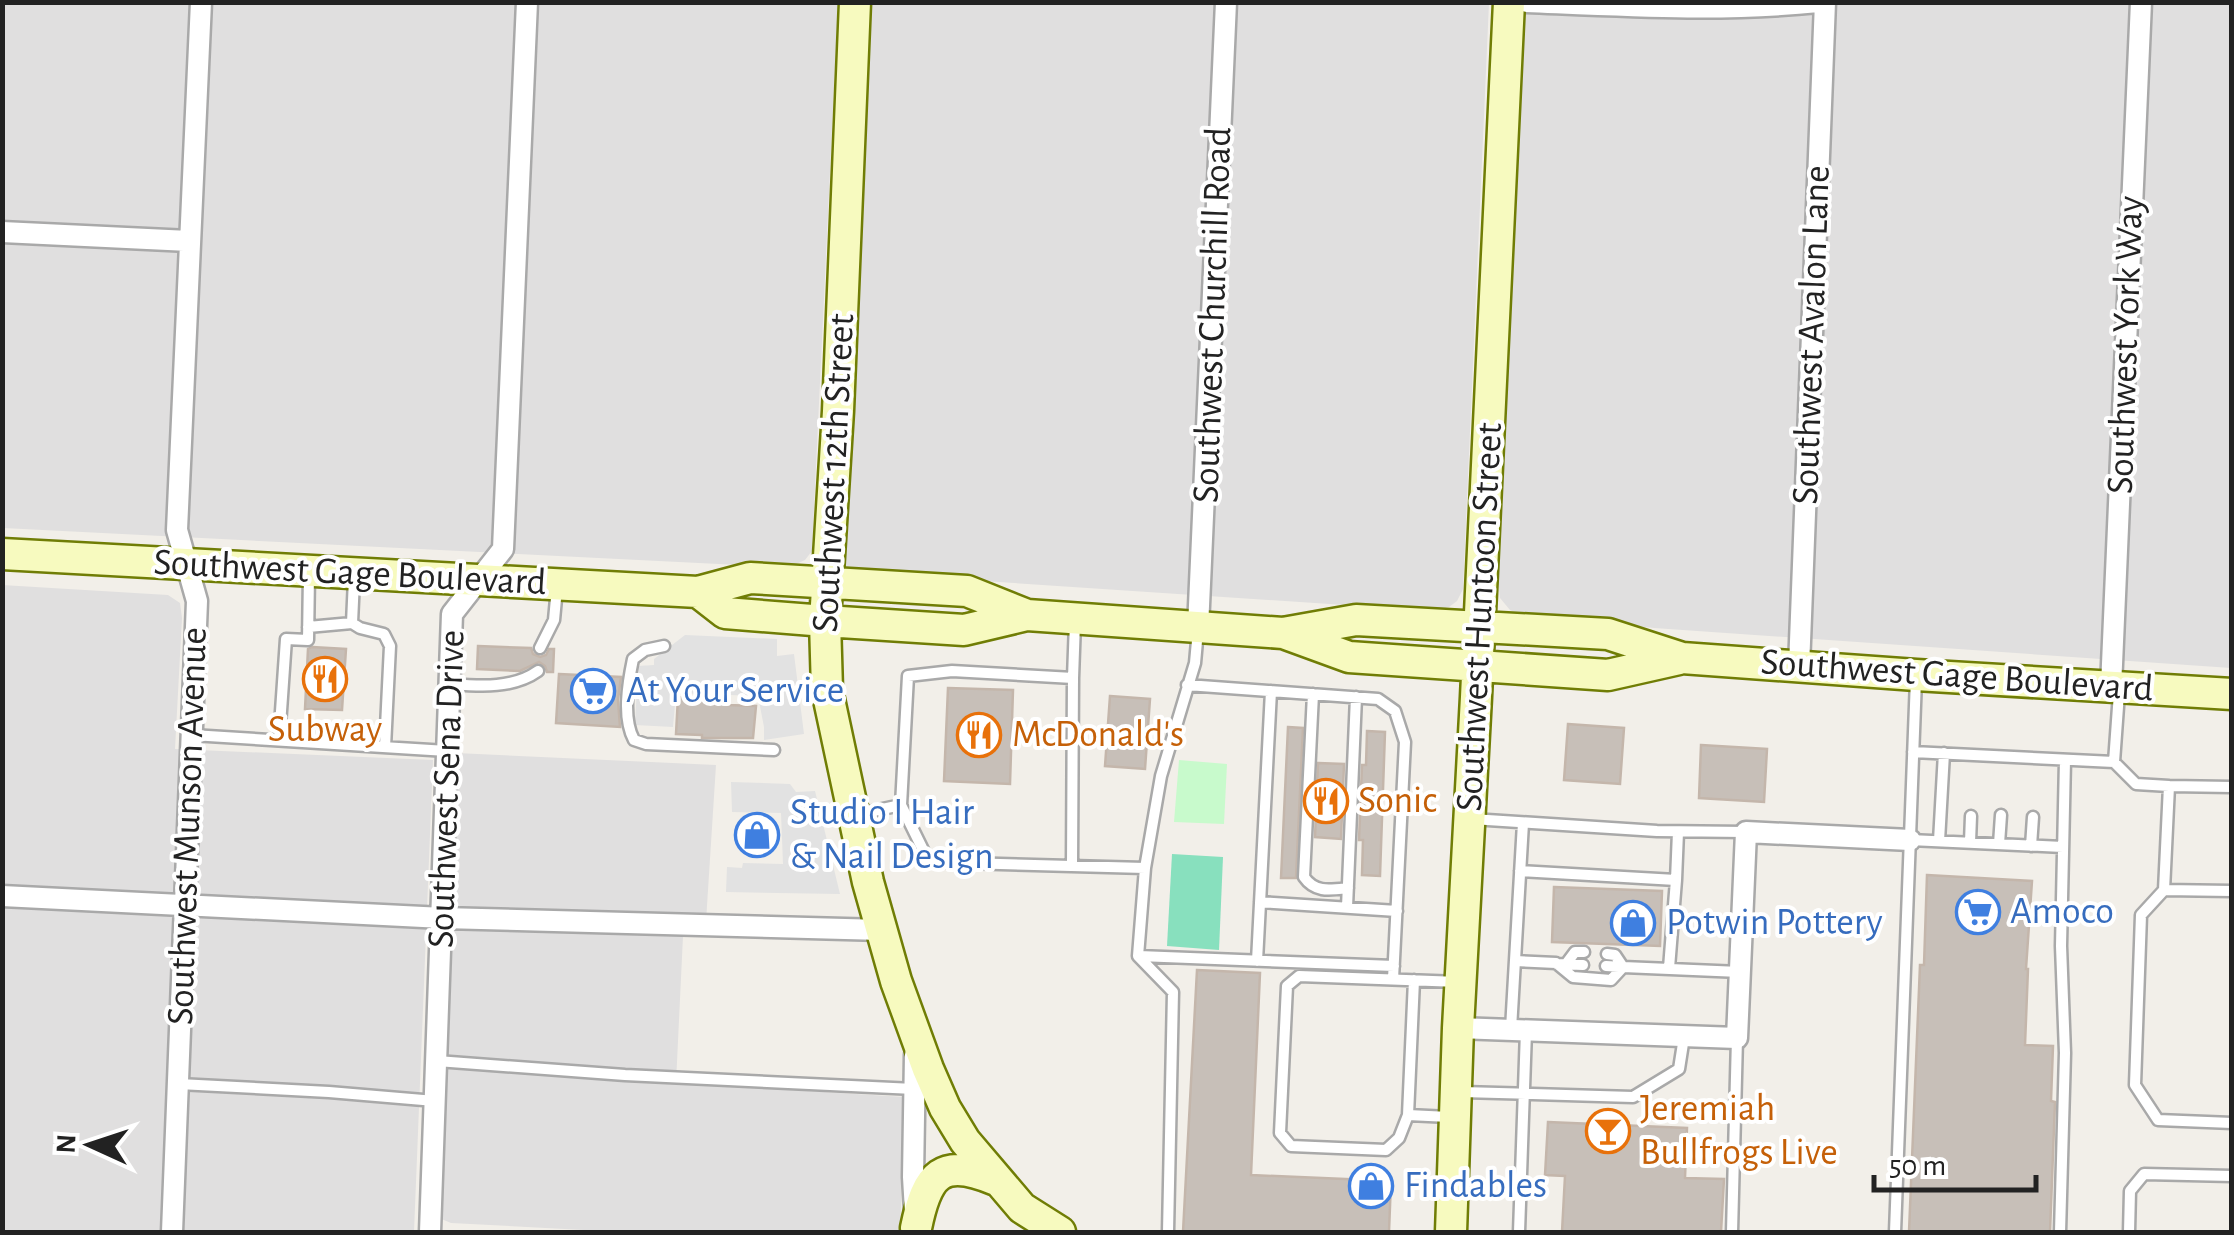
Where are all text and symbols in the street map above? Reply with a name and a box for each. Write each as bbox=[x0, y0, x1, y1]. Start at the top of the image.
street label: Southwest Churchill Road bbox=[1187, 126, 1239, 504]
street label: Southwest Avalon Lane bbox=[1787, 165, 1837, 505]
street label: Southwest York Way bbox=[2102, 195, 2150, 495]
street label: Southwest 12th Street bbox=[807, 313, 861, 633]
street label: Southwest Huntoon Street bbox=[1451, 422, 1509, 812]
street label: Southwest Gage Boulevard bbox=[153, 544, 547, 602]
street label: Southwest Munson Avenue bbox=[162, 626, 214, 1026]
street label: Southwest Sena Drive bbox=[422, 629, 472, 949]
street label: Southwest Gage Boulevard bbox=[1760, 643, 2154, 709]
restaurant icon: Subway bbox=[302, 656, 348, 702]
supermarket icon: At Your Service bbox=[570, 668, 616, 714]
place label: At Your Service bbox=[626, 672, 844, 710]
place label: Subway bbox=[268, 711, 382, 749]
restaurant icon: McDonald's bbox=[956, 712, 1002, 758]
place label: McDonald's bbox=[1012, 716, 1184, 754]
restaurant icon: Sonic bbox=[1303, 778, 1349, 824]
place label: Sonic bbox=[1358, 782, 1437, 820]
place label: Studio I Hair & Nail Design bbox=[790, 794, 994, 876]
shop icon: Studio I Hair & Nail Design bbox=[734, 812, 780, 858]
supermarket icon: Amoco bbox=[1955, 889, 2001, 935]
place label: Amoco bbox=[2010, 893, 2114, 931]
shop icon: Potwin Pottery bbox=[1610, 900, 1656, 946]
place label: Potwin Pottery bbox=[1666, 904, 1883, 942]
place label: Jeremiah Bullfrogs Live bbox=[1640, 1090, 1838, 1172]
north arrow bbox=[40, 1095, 140, 1195]
bar icon: Jeremiah Bullfrogs Live bbox=[1585, 1108, 1631, 1154]
scale bar bbox=[1874, 1130, 2036, 1192]
text: N bbox=[53, 1133, 82, 1154]
text: 50 m bbox=[1889, 1151, 1946, 1181]
shop icon: Findables bbox=[1348, 1163, 1394, 1209]
place label: Findables bbox=[1404, 1167, 1547, 1205]

